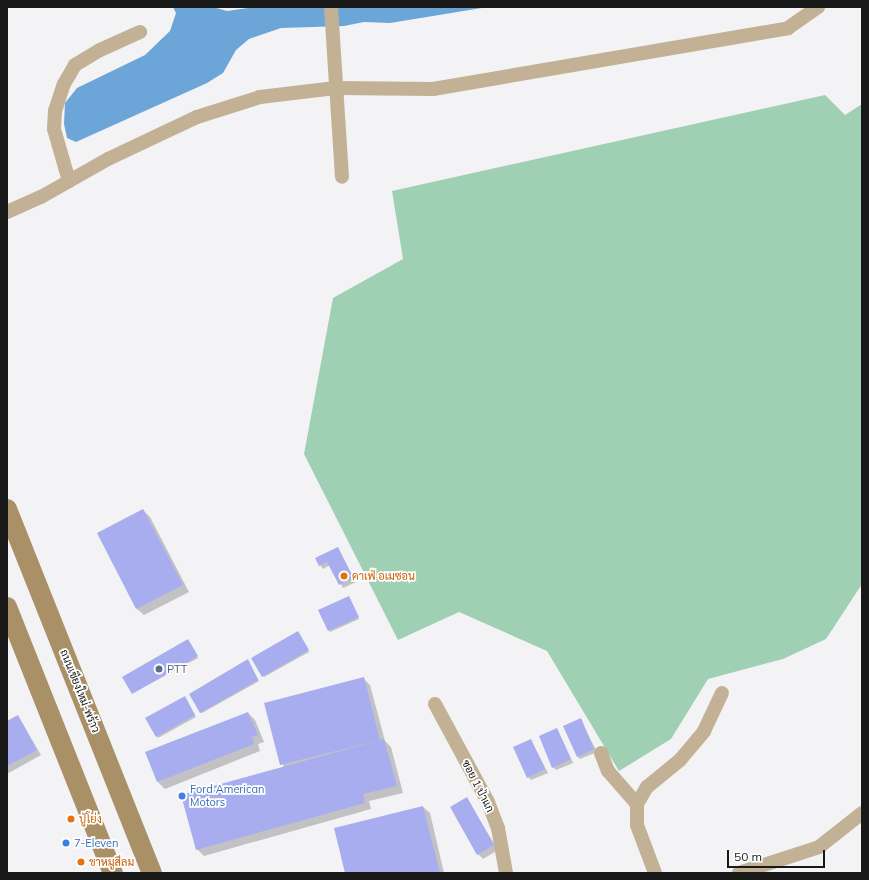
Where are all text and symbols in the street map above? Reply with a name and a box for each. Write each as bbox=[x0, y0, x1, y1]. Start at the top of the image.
place label: คาเฟ่ อเมซอน bbox=[352, 569, 415, 583]
marker: คาเฟ่ อเมซอน bbox=[339, 571, 349, 581]
street label: ถนนเชียงใหม่-พร้าว bbox=[57, 647, 103, 735]
place label: PTT bbox=[167, 662, 187, 676]
marker: PTT bbox=[154, 664, 164, 674]
street label: ซอย 1 ป่าแก bbox=[459, 758, 497, 814]
place label: Ford American Motors bbox=[190, 783, 264, 809]
marker: Ford American Motors bbox=[177, 791, 187, 801]
place label: ปู่โย่ง bbox=[79, 812, 102, 826]
marker: ปู่โย่ง bbox=[66, 814, 76, 824]
place label: 7-Eleven bbox=[74, 836, 118, 850]
marker: 7-Eleven bbox=[61, 838, 71, 848]
scale bar bbox=[729, 842, 827, 868]
text: 50 m bbox=[734, 849, 762, 864]
place label: ขาหมูสีลม bbox=[89, 855, 134, 869]
marker: ขาหมูสีลม bbox=[76, 857, 86, 867]

